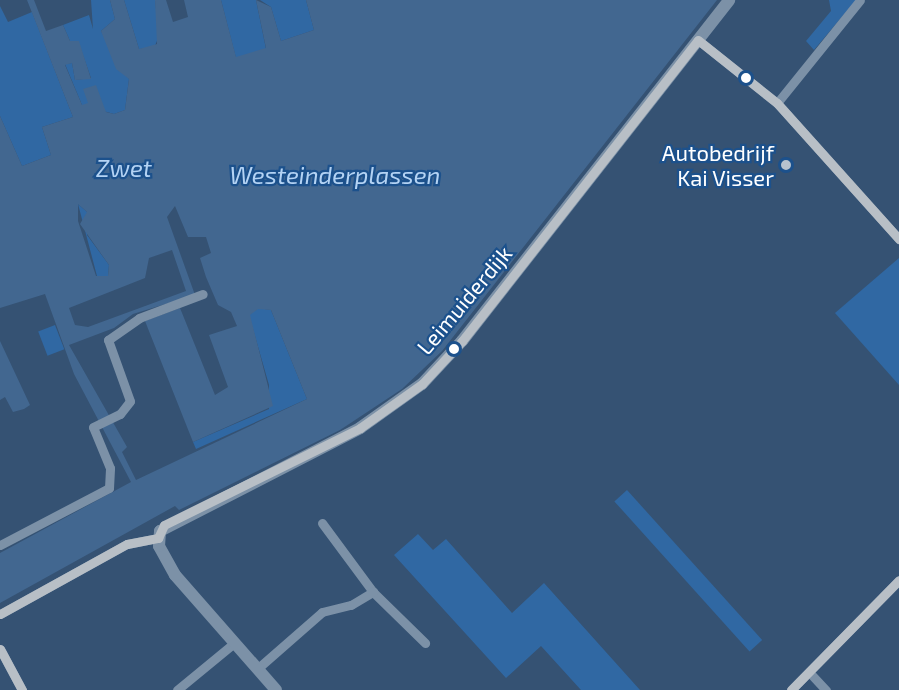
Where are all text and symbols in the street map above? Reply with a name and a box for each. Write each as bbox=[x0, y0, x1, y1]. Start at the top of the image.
unlabelled marker bbox=[740, 72, 752, 84]
place label: Autobedrijf Kai Visser bbox=[662, 139, 774, 190]
water label: Zwet bbox=[96, 154, 152, 182]
marker: Autobedrijf Kai Visser bbox=[779, 158, 793, 172]
water label: Westeinderplassen bbox=[230, 161, 440, 189]
street label: Leimuiderdijk bbox=[411, 240, 517, 360]
unlabelled marker bbox=[448, 343, 460, 355]

